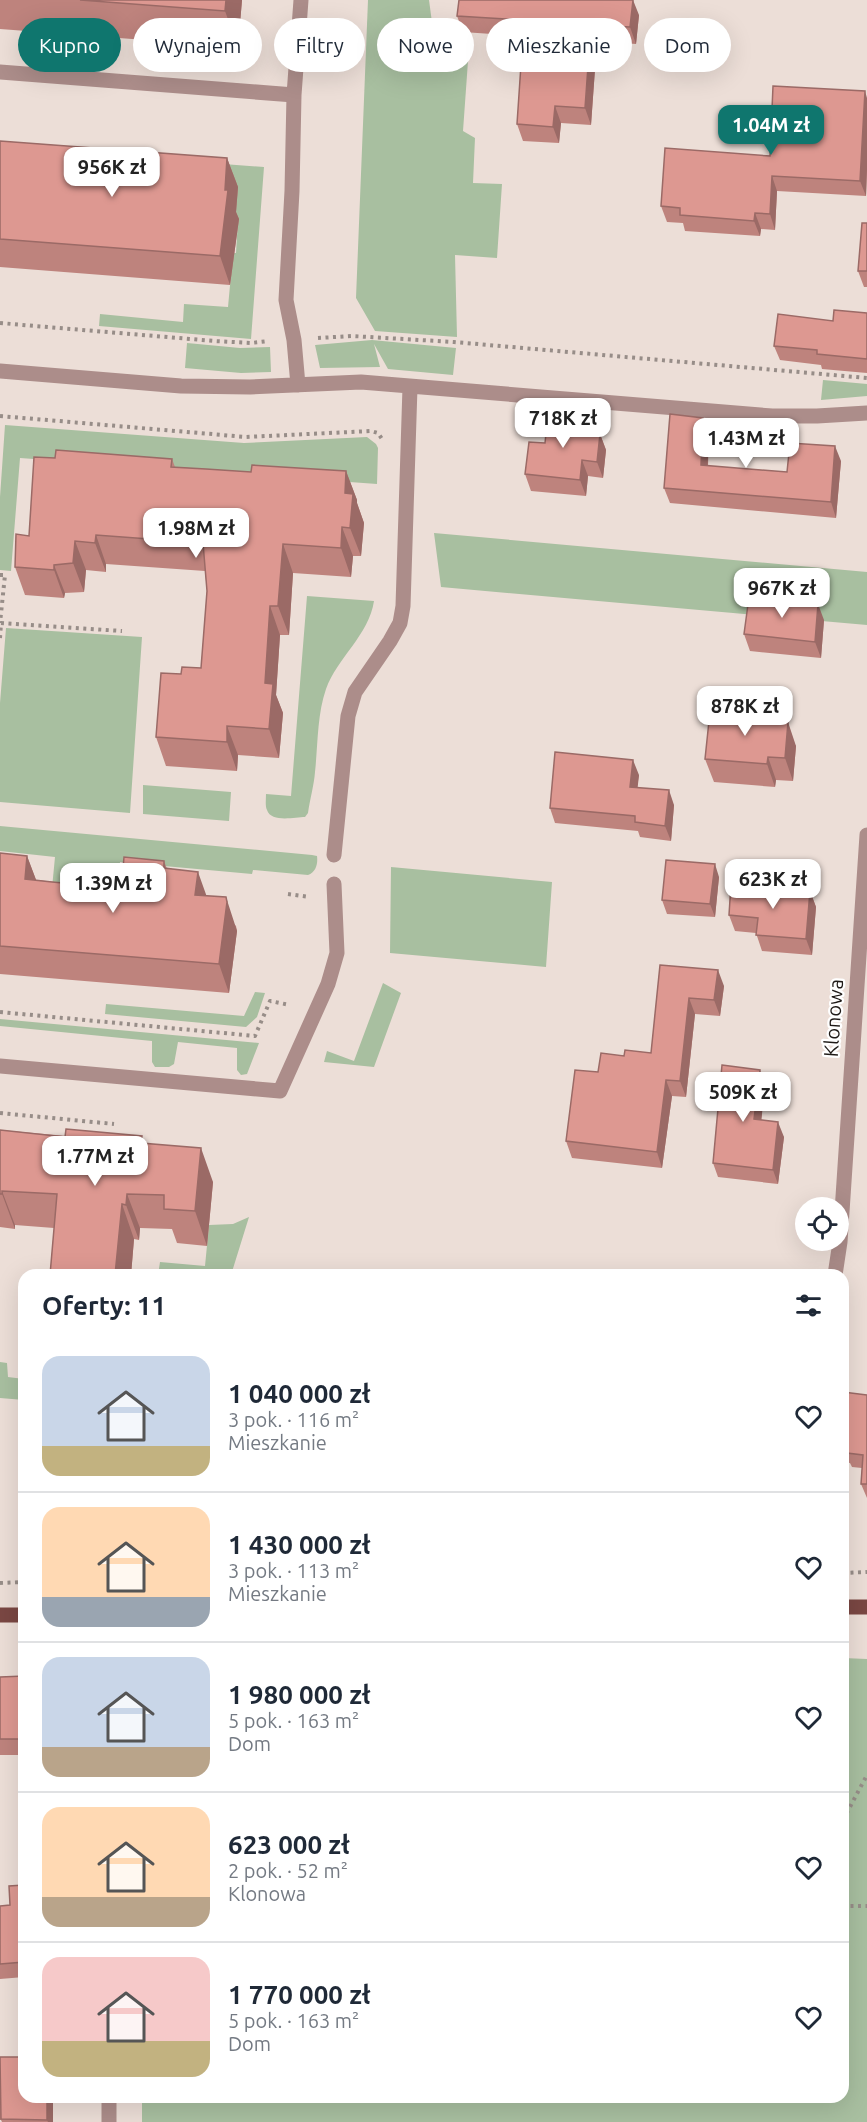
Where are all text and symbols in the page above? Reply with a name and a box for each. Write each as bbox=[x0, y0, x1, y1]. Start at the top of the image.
chip: Kupno bbox=[18, 18, 121, 72]
chip: Wynajem bbox=[133, 18, 262, 72]
chip: Filtry bbox=[274, 18, 365, 72]
chip: Nowe bbox=[377, 18, 474, 72]
chip: Mieszkanie bbox=[486, 18, 632, 72]
chip: Dom bbox=[644, 18, 731, 72]
pin: 1.04M zł bbox=[709, 105, 833, 156]
text: 1.04M zł bbox=[732, 113, 810, 136]
pin: 956K zł bbox=[57, 147, 167, 198]
text: 956K zł bbox=[78, 155, 146, 178]
pin: 718K zł bbox=[508, 398, 618, 449]
text: 718K zł bbox=[529, 406, 597, 429]
pin: 1.43M zł bbox=[684, 418, 808, 469]
text: 1.43M zł bbox=[707, 426, 785, 449]
pin: 1.98M zł bbox=[134, 508, 258, 559]
text: 1.98M zł bbox=[157, 516, 235, 539]
pin: 967K zł bbox=[727, 568, 837, 619]
text: 967K zł bbox=[748, 576, 816, 599]
pin: 878K zł bbox=[690, 686, 800, 737]
text: 878K zł bbox=[711, 694, 779, 717]
pin: 623K zł bbox=[718, 859, 828, 910]
pin: 1.39M zł bbox=[51, 863, 175, 914]
text: 623K zł bbox=[739, 867, 807, 890]
text: 1.39M zł bbox=[74, 871, 152, 894]
street label: Klonowa bbox=[819, 978, 847, 1058]
pin: 509K zł bbox=[688, 1072, 798, 1123]
text: 509K zł bbox=[709, 1080, 777, 1103]
pin: 1.77M zł bbox=[33, 1136, 157, 1187]
text: 1.77M zł bbox=[56, 1144, 134, 1167]
map controls bbox=[795, 1197, 849, 1251]
button: locate bbox=[795, 1197, 849, 1251]
icon: filters bbox=[792, 1289, 825, 1322]
text: Oferty: 11 bbox=[42, 1291, 166, 1320]
text: 1 040 000 zł bbox=[228, 1379, 371, 1408]
icon: home bbox=[90, 1380, 162, 1452]
icon: heart bbox=[792, 1400, 825, 1433]
text: 3 pok. · 116 m² bbox=[228, 1408, 359, 1431]
text: Mieszkanie bbox=[228, 1431, 327, 1454]
text: 1 430 000 zł bbox=[228, 1530, 371, 1559]
icon: home bbox=[90, 1531, 162, 1603]
icon: heart bbox=[792, 1551, 825, 1584]
text: 3 pok. · 113 m² bbox=[228, 1559, 359, 1582]
text: Mieszkanie bbox=[228, 1582, 327, 1605]
text: 1 980 000 zł bbox=[228, 1680, 371, 1709]
icon: home bbox=[90, 1681, 162, 1753]
icon: heart bbox=[792, 1701, 825, 1734]
text: 5 pok. · 163 m² bbox=[228, 1709, 359, 1732]
text: Dom bbox=[228, 1732, 271, 1755]
text: 623 000 zł bbox=[228, 1830, 350, 1859]
icon: home bbox=[90, 1831, 162, 1903]
icon: heart bbox=[792, 1851, 825, 1884]
text: 2 pok. · 52 m² bbox=[228, 1859, 348, 1882]
text: Klonowa bbox=[228, 1882, 306, 1905]
text: 1 770 000 zł bbox=[228, 1980, 371, 2009]
icon: home bbox=[90, 1981, 162, 2053]
icon: heart bbox=[792, 2001, 825, 2034]
text: 5 pok. · 163 m² bbox=[228, 2009, 359, 2032]
text: Dom bbox=[228, 2032, 271, 2055]

